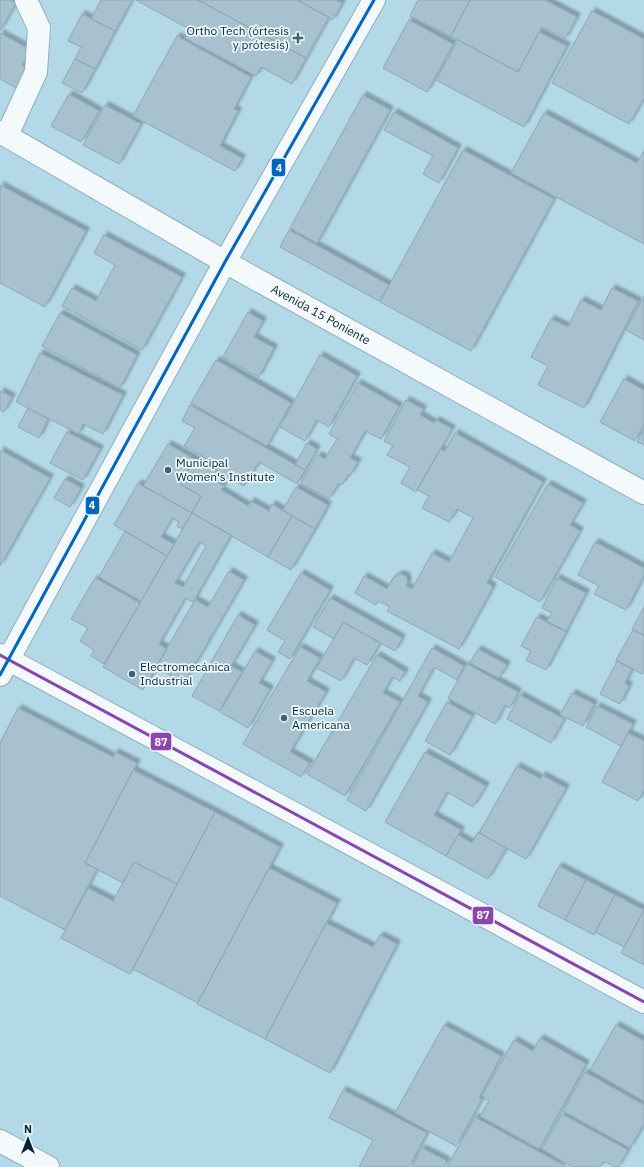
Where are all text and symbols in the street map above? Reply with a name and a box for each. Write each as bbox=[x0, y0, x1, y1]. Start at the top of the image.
place label: Ortho Tech (órtesis y prótesis) bbox=[186, 23, 289, 52]
marker: Ortho Tech (órtesis y prótesis) bbox=[292, 32, 304, 44]
line badge: 4 bbox=[271, 158, 286, 177]
text: 4 bbox=[276, 161, 283, 175]
street label: Avenida 15 Poniente bbox=[269, 281, 373, 348]
place label: Municipal Women's Institute bbox=[176, 455, 275, 484]
marker: Municipal Women's Institute bbox=[163, 465, 173, 475]
line badge: 4 bbox=[85, 496, 100, 515]
text: 4 bbox=[89, 498, 96, 512]
place label: Electromecánica Industrial bbox=[140, 659, 231, 688]
marker: Electromecánica Industrial bbox=[127, 669, 137, 679]
place label: Escuela Americana bbox=[292, 703, 350, 732]
marker: Escuela Americana bbox=[279, 713, 289, 723]
line badge: 87 bbox=[150, 732, 172, 751]
text: 87 bbox=[154, 735, 168, 749]
line badge: 87 bbox=[472, 906, 494, 925]
text: 87 bbox=[476, 908, 490, 922]
north arrow bbox=[8, 1119, 48, 1159]
text: N bbox=[24, 1122, 32, 1136]

